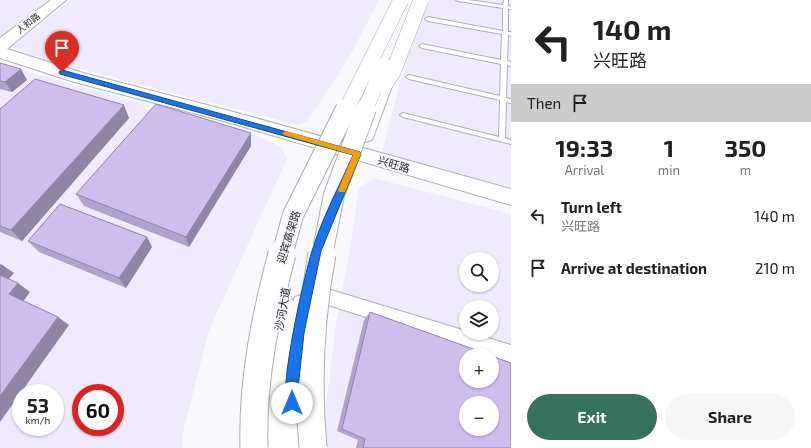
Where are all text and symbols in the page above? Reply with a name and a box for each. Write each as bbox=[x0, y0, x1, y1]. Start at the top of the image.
street label: 人和路 bbox=[14, 10, 42, 36]
text: 140 m bbox=[593, 12, 671, 46]
icon: left bbox=[527, 16, 579, 68]
pin bbox=[45, 31, 79, 72]
icon: arrive bbox=[51, 37, 73, 59]
text: 兴旺路 bbox=[593, 49, 647, 71]
icon: arrive bbox=[569, 92, 591, 114]
text: Then bbox=[527, 94, 561, 112]
text: 19:33 bbox=[555, 133, 613, 162]
text: 1 bbox=[664, 133, 674, 162]
text: 350 bbox=[725, 133, 767, 162]
street label: 兴旺路 bbox=[376, 153, 412, 175]
text: Arrival bbox=[565, 162, 604, 178]
text: min bbox=[658, 162, 680, 178]
text: m bbox=[740, 162, 751, 178]
text: Turn left bbox=[561, 198, 622, 216]
icon: left bbox=[527, 205, 549, 227]
text: 140 m bbox=[754, 207, 795, 225]
street label: 迎宾高架路 bbox=[274, 209, 302, 265]
text: 兴旺路 bbox=[561, 218, 600, 234]
map controls bbox=[459, 252, 499, 436]
button: search bbox=[459, 252, 499, 292]
icon: arrive bbox=[527, 257, 549, 279]
text: Arrive at destination bbox=[561, 259, 707, 277]
text: 210 m bbox=[755, 259, 795, 277]
street label: 沙河大道 bbox=[272, 286, 292, 332]
button: layers bbox=[459, 300, 499, 340]
button: + bbox=[459, 348, 499, 388]
position arrow bbox=[271, 382, 313, 424]
speed limit sign: 60 bbox=[72, 384, 124, 436]
text: 53 bbox=[27, 393, 49, 417]
button: Exit bbox=[527, 394, 657, 440]
button: Share bbox=[665, 394, 795, 440]
button: − bbox=[459, 396, 499, 436]
text: km/h bbox=[26, 414, 50, 426]

